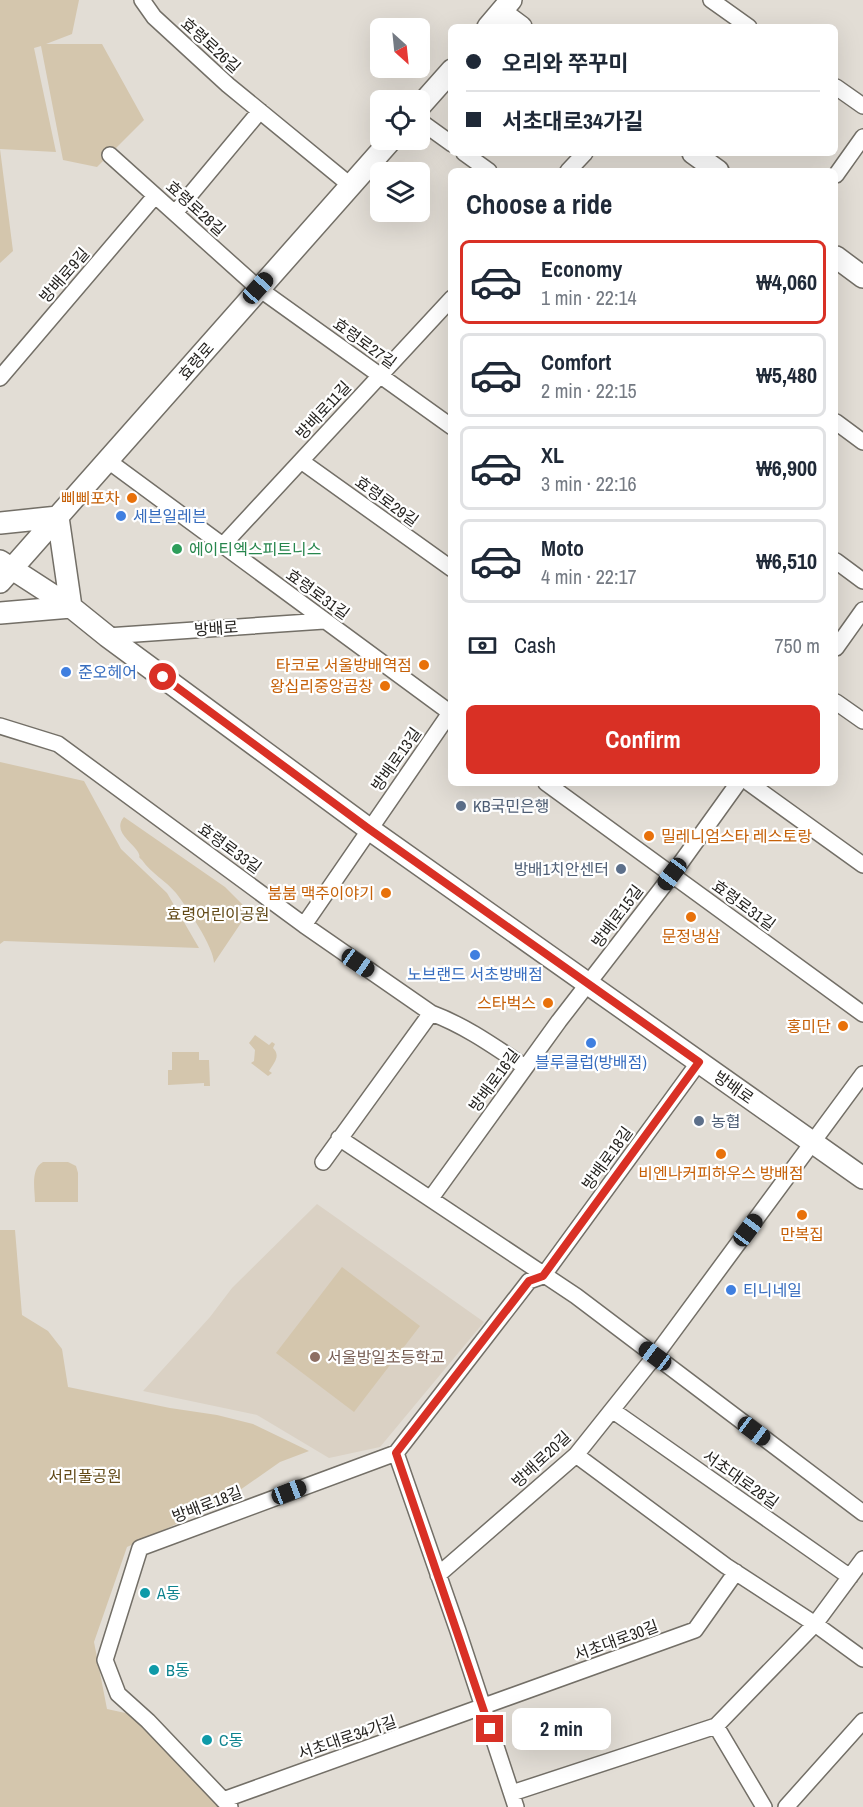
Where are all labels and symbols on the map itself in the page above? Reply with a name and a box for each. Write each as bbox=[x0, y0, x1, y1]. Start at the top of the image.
street label: 효령로26길 bbox=[176, 12, 246, 78]
north arrow bbox=[370, 18, 430, 78]
street label: 효령로28길 bbox=[161, 175, 231, 241]
street label: 방배로9길 bbox=[34, 243, 94, 307]
car bbox=[239, 269, 277, 307]
street label: 효령로27길 bbox=[329, 313, 401, 373]
street label: 효령로 bbox=[173, 337, 219, 385]
street label: 방배로11길 bbox=[290, 376, 356, 444]
street label: 효령로29길 bbox=[351, 471, 423, 531]
place label: 삐삐포차 bbox=[61, 487, 120, 509]
marker: 삐삐포차 bbox=[125, 491, 139, 505]
place label: 세븐일레븐 bbox=[133, 505, 207, 527]
marker: 세븐일레븐 bbox=[114, 509, 128, 523]
place label: 에이티엑스피트니스 bbox=[189, 538, 321, 560]
marker: 에이티엑스피트니스 bbox=[170, 542, 184, 556]
street label: 효령로31길 bbox=[282, 564, 354, 624]
street label: 방배로 bbox=[193, 615, 239, 641]
place label: 타코로 서울방배역점 bbox=[276, 654, 412, 676]
marker: 타코로 서울방배역점 bbox=[417, 658, 431, 672]
place label: 준오헤어 bbox=[78, 661, 137, 683]
route start bbox=[149, 663, 176, 690]
marker: 준오헤어 bbox=[59, 665, 73, 679]
place label: 왕십리중앙곱창 bbox=[270, 675, 373, 697]
marker: 왕십리중앙곱창 bbox=[378, 679, 392, 693]
street label: 방배로13길 bbox=[366, 723, 426, 795]
place label: KB국민은행 bbox=[473, 795, 549, 817]
marker: KB국민은행 bbox=[454, 799, 468, 813]
street label: 효령로33길 bbox=[194, 818, 266, 878]
place label: 밀레니엄스타 레스토랑 bbox=[661, 825, 812, 847]
marker: 밀레니엄스타 레스토랑 bbox=[642, 829, 656, 843]
car bbox=[654, 854, 690, 894]
place label: 방배1치안센터 bbox=[513, 858, 609, 880]
marker: 방배1치안센터 bbox=[614, 862, 628, 876]
street label: 효령로31길 bbox=[708, 875, 780, 935]
street label: 방배로15길 bbox=[586, 880, 648, 952]
place label: 붐붐 맥주이야기 bbox=[267, 882, 374, 904]
marker: 붐붐 맥주이야기 bbox=[379, 886, 393, 900]
park label: 효령어린이공원 bbox=[166, 903, 270, 925]
marker: 문정냉삼 bbox=[684, 910, 698, 924]
place label: 문정냉삼 bbox=[662, 925, 721, 947]
car bbox=[338, 945, 378, 981]
marker: 노브랜드 서초방배점 bbox=[468, 948, 482, 962]
place label: 노브랜드 서초방배점 bbox=[407, 963, 543, 985]
place label: 스타벅스 bbox=[477, 992, 536, 1014]
marker: 스타벅스 bbox=[541, 996, 555, 1010]
place label: 홍미단 bbox=[787, 1015, 831, 1037]
marker: 홍미단 bbox=[836, 1019, 850, 1033]
marker: 블루클럽(방배점) bbox=[584, 1036, 598, 1050]
street label: 방배로16길 bbox=[464, 1044, 524, 1116]
place label: 블루클럽(방배점) bbox=[535, 1051, 647, 1073]
street label: 방배로 bbox=[710, 1065, 759, 1109]
place label: 농협 bbox=[711, 1110, 740, 1132]
marker: 농협 bbox=[692, 1114, 706, 1128]
street label: 방배로18길 bbox=[577, 1122, 637, 1194]
marker: 비엔나커피하우스 방배점 bbox=[714, 1147, 728, 1161]
place label: 비엔나커피하우스 방배점 bbox=[638, 1162, 804, 1184]
marker: 만복집 bbox=[795, 1208, 809, 1222]
car bbox=[730, 1210, 766, 1250]
place label: 만복집 bbox=[780, 1223, 824, 1245]
place label: 티니네일 bbox=[743, 1279, 802, 1301]
marker: 티니네일 bbox=[724, 1283, 738, 1297]
car bbox=[635, 1338, 675, 1374]
place label: 서울방일초등학교 bbox=[327, 1346, 445, 1368]
marker: 서울방일초등학교 bbox=[308, 1350, 322, 1364]
car bbox=[734, 1413, 774, 1449]
street label: 방배로20길 bbox=[507, 1426, 575, 1492]
street label: 서초대로28길 bbox=[699, 1445, 783, 1513]
park label: 서리풀공원 bbox=[48, 1465, 122, 1487]
car bbox=[269, 1477, 309, 1507]
street label: 방배로18길 bbox=[169, 1481, 245, 1527]
place label: A동 bbox=[156, 1582, 181, 1604]
marker: A동 bbox=[138, 1586, 152, 1600]
street label: 서초대로30길 bbox=[571, 1615, 661, 1665]
place label: B동 bbox=[166, 1659, 190, 1681]
marker: B동 bbox=[147, 1663, 161, 1677]
callout: 2 min bbox=[511, 1708, 610, 1750]
street label: 서초대로34가길 bbox=[295, 1710, 399, 1764]
route end bbox=[476, 1715, 503, 1742]
place label: C동 bbox=[219, 1729, 243, 1751]
marker: C동 bbox=[200, 1733, 214, 1747]

